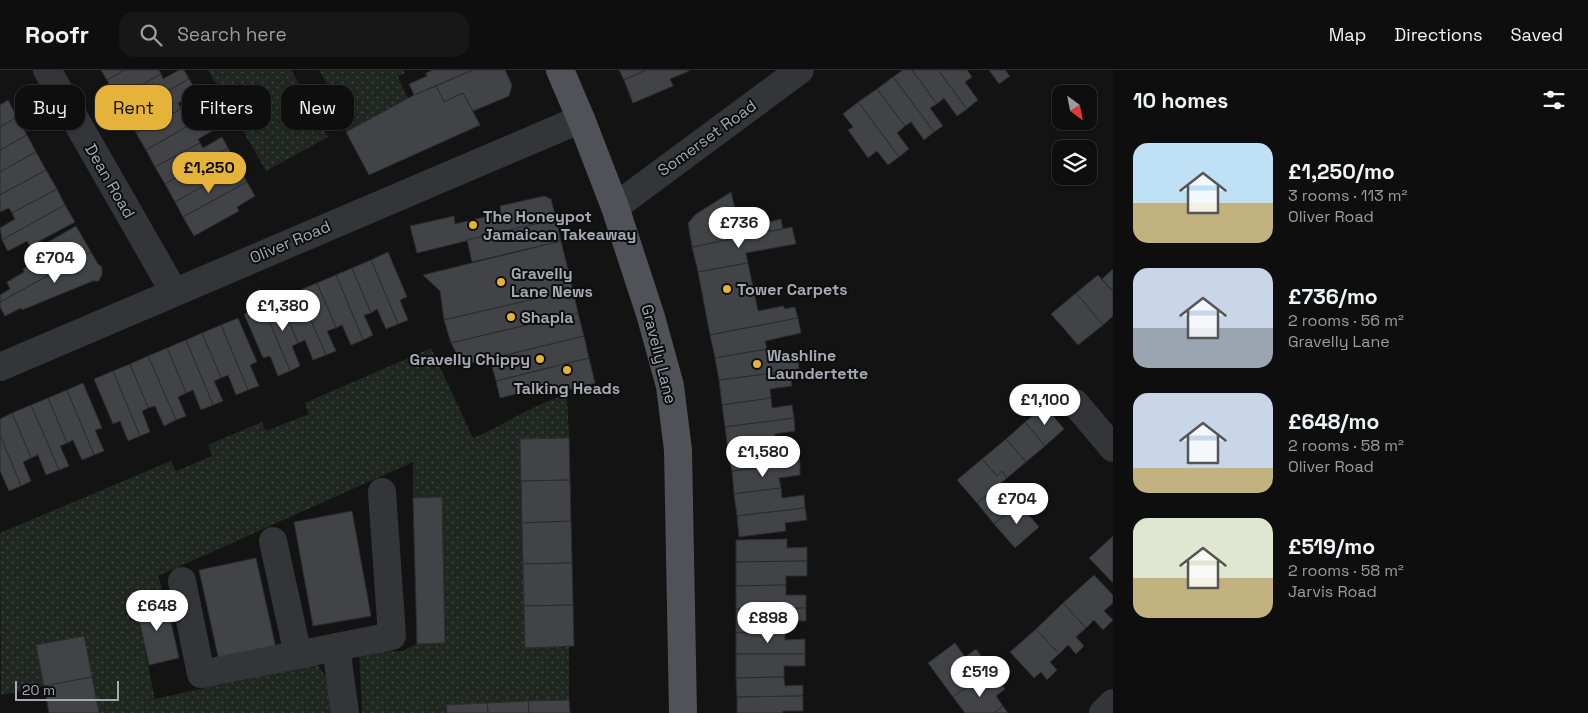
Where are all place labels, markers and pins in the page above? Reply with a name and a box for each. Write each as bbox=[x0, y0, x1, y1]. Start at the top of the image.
pin: £1,250 bbox=[168, 152, 250, 194]
place label: The Honeypot Jamaican Takeaway bbox=[483, 206, 636, 245]
pin: £736 bbox=[709, 206, 769, 249]
marker: The Honeypot Jamaican Takeaway bbox=[467, 219, 479, 231]
pin: £704 bbox=[25, 242, 85, 284]
place label: Gravelly Lane News bbox=[511, 263, 593, 302]
marker: Gravelly Lane News bbox=[495, 276, 507, 288]
place label: Tower Carpets bbox=[737, 279, 848, 300]
marker: Tower Carpets bbox=[721, 283, 733, 295]
pin: £1,380 bbox=[242, 290, 324, 332]
place label: Shapla bbox=[521, 307, 574, 328]
marker: Shapla bbox=[505, 311, 517, 323]
place label: Washline Laundertette bbox=[767, 345, 868, 384]
place label: Gravelly Chippy bbox=[410, 349, 530, 370]
marker: Gravelly Chippy bbox=[534, 353, 546, 365]
marker: Washline Laundertette bbox=[751, 358, 763, 370]
marker: Talking Heads bbox=[561, 364, 573, 376]
place label: Talking Heads bbox=[514, 378, 620, 399]
pin: £1,100 bbox=[1004, 384, 1086, 426]
pin: £1,580 bbox=[722, 436, 804, 478]
pin: £704 bbox=[987, 482, 1047, 525]
pin: £648 bbox=[127, 590, 187, 632]
pin: £898 bbox=[738, 602, 798, 644]
pin: £519 bbox=[950, 656, 1010, 698]

